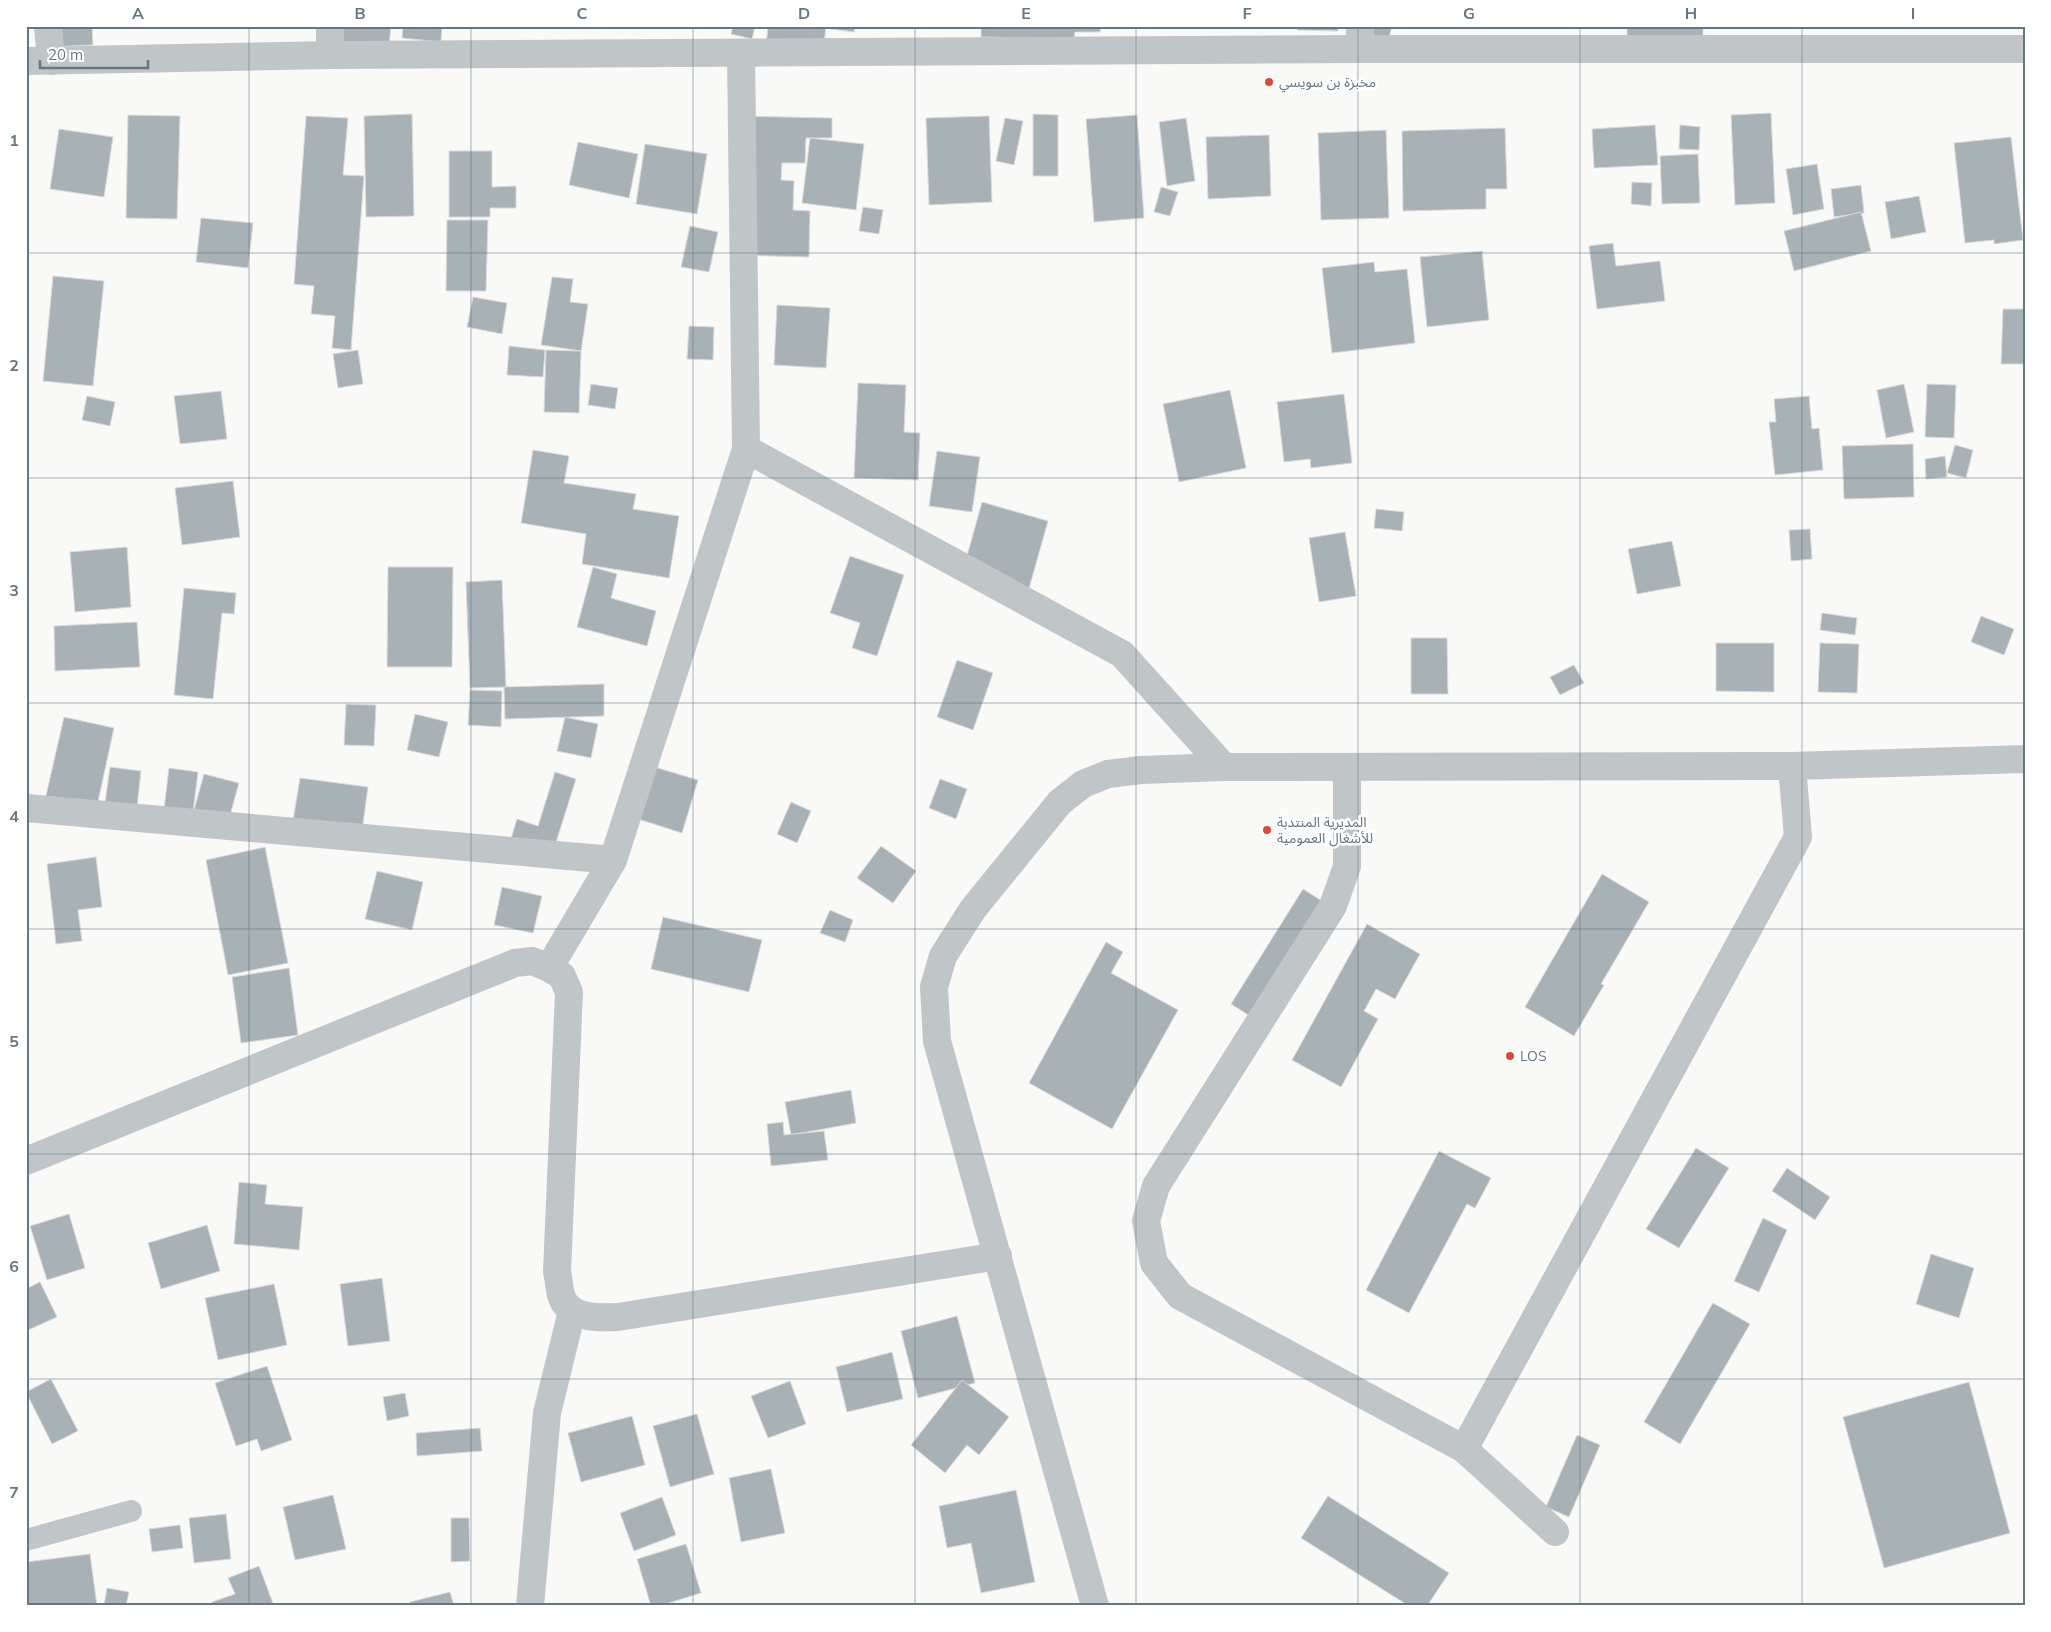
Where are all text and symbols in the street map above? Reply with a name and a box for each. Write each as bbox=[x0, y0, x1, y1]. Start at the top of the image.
text: A bbox=[132, 3, 144, 23]
text: B bbox=[354, 3, 366, 23]
text: C bbox=[577, 3, 588, 23]
text: D bbox=[798, 3, 810, 23]
text: E bbox=[1021, 3, 1031, 23]
text: F bbox=[1242, 3, 1252, 23]
text: G bbox=[1463, 3, 1475, 23]
text: H bbox=[1685, 3, 1697, 23]
text: I bbox=[1911, 3, 1915, 23]
scale bar bbox=[40, 38, 148, 70]
text: 20 m bbox=[48, 45, 83, 64]
place label: مخبزة بن سويسي bbox=[1279, 73, 1376, 93]
marker: مخبزة بن سويسي bbox=[1263, 76, 1275, 88]
text: 1 bbox=[9, 130, 19, 150]
text: 2 bbox=[9, 355, 19, 375]
text: 3 bbox=[9, 580, 19, 600]
text: 4 bbox=[9, 806, 19, 826]
place label: المديرية المنتدبة للأشغال العمومية bbox=[1277, 813, 1373, 847]
marker: المديرية المنتدبة للأشغال العمومية bbox=[1261, 824, 1273, 836]
text: 5 bbox=[9, 1031, 19, 1051]
place label: LOS bbox=[1520, 1047, 1547, 1065]
marker: LOS bbox=[1504, 1050, 1516, 1062]
text: 6 bbox=[9, 1256, 19, 1276]
text: 7 bbox=[9, 1482, 19, 1502]

